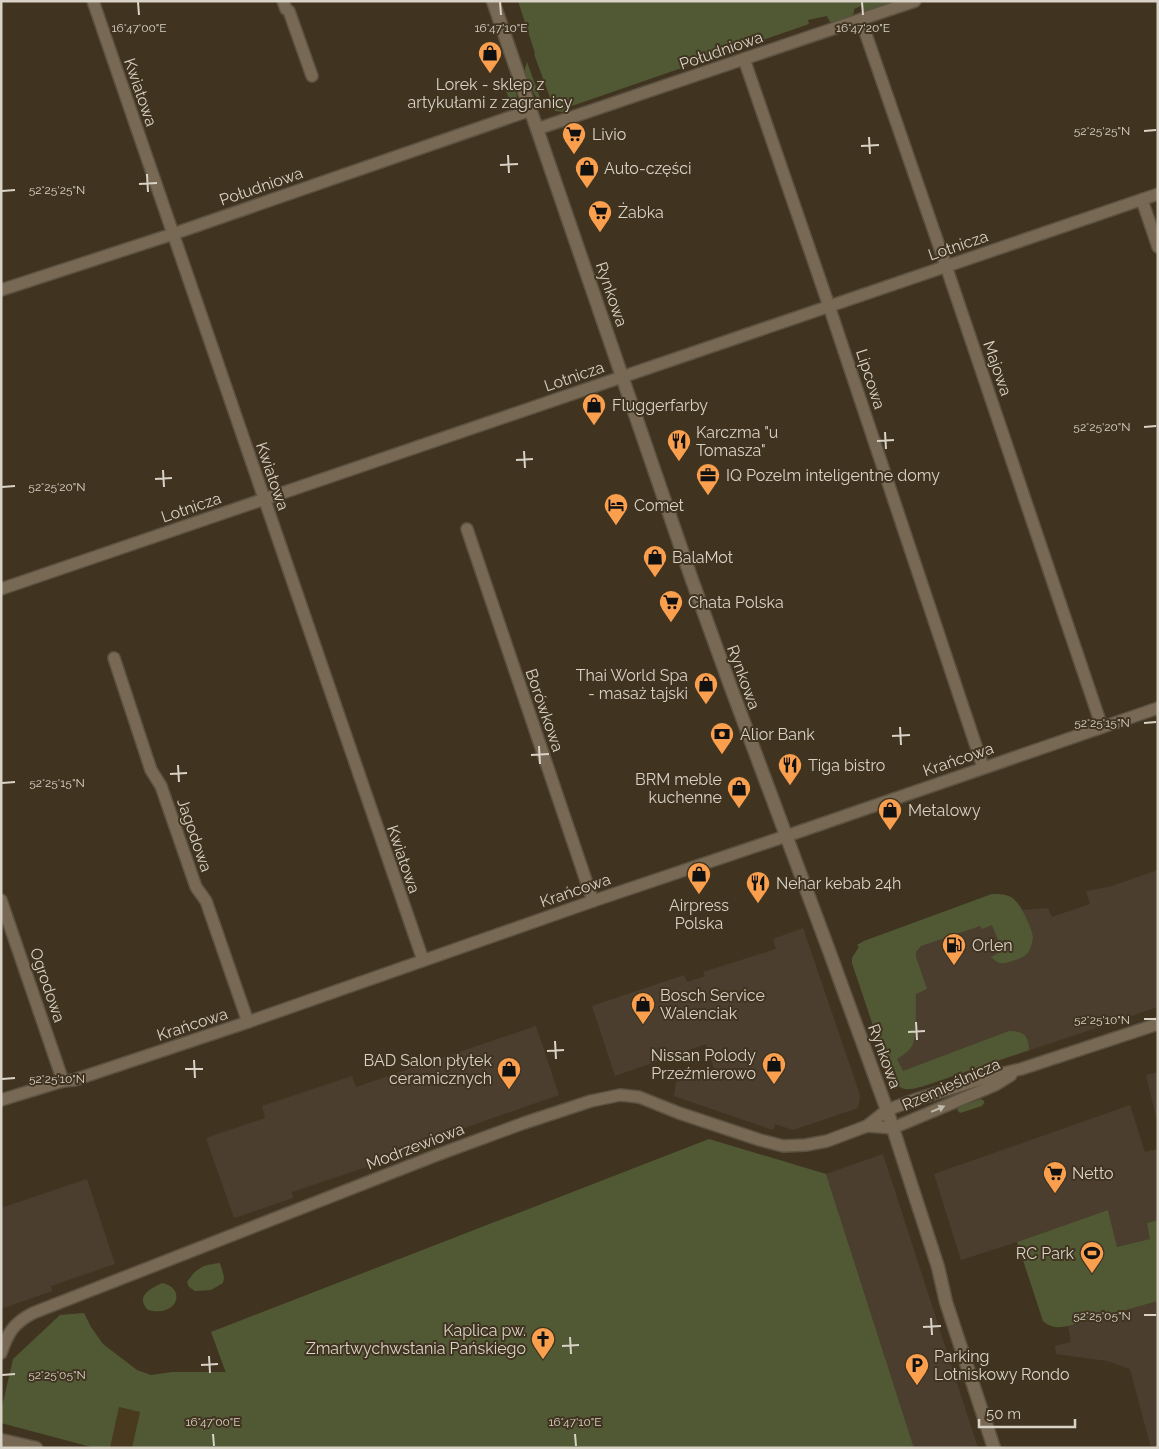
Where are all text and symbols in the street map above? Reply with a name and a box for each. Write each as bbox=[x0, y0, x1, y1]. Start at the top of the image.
text: 16°47'00"E bbox=[111, 21, 167, 35]
text: 16°47'10"E bbox=[474, 21, 528, 35]
text: 16°47'20"E bbox=[836, 21, 890, 35]
street label: Południowa bbox=[677, 27, 765, 74]
shop icon: Lorek - sklep z artykułami z zagranicy bbox=[477, 40, 503, 74]
street label: Kwiatowa bbox=[120, 56, 161, 129]
place label: Lorek - sklep z artykułami z zagranicy bbox=[408, 75, 573, 112]
supermarket icon: Livio bbox=[561, 121, 587, 155]
text: 52°25'25"N bbox=[1074, 124, 1130, 138]
place label: Livio bbox=[592, 125, 626, 144]
shop icon: Auto-części bbox=[574, 155, 600, 189]
place label: Auto-części bbox=[604, 159, 692, 178]
street label: Południowa bbox=[217, 163, 305, 210]
text: 52°25'25"N bbox=[29, 183, 85, 197]
supermarket icon: Żabka bbox=[587, 199, 613, 233]
place label: Żabka bbox=[618, 202, 664, 222]
street label: Lotnicza bbox=[926, 226, 991, 265]
street label: Rynkowa bbox=[592, 259, 631, 329]
street label: Majowa bbox=[979, 338, 1016, 398]
street label: Lipcowa bbox=[852, 347, 889, 412]
street label: Lotnicza bbox=[542, 357, 607, 396]
shop icon: Fluggerfarby bbox=[581, 392, 607, 426]
place label: Fluggerfarby bbox=[612, 396, 708, 415]
text: 52°25'20"N bbox=[1073, 420, 1131, 434]
place label: Karczma "u Tomasza" bbox=[696, 423, 778, 460]
restaurant icon: Karczma "u Tomasza" bbox=[666, 428, 692, 462]
street label: Kwiatowa bbox=[252, 440, 293, 513]
office icon: IQ Pozelm inteligentne domy bbox=[695, 462, 721, 496]
place label: IQ Pozelm inteligentne domy bbox=[726, 466, 940, 485]
text: 52°25'20"N bbox=[28, 480, 86, 494]
street label: Lotnicza bbox=[159, 488, 224, 527]
hotel icon: Comet bbox=[603, 492, 629, 526]
place label: Comet bbox=[634, 496, 685, 515]
shop icon: BalaMot bbox=[642, 544, 668, 578]
place label: BalaMot bbox=[672, 548, 734, 567]
supermarket icon: Chata Polska bbox=[658, 589, 684, 623]
place label: Chata Polska bbox=[688, 593, 784, 612]
street label: Rynkowa bbox=[723, 642, 764, 712]
street label: Borówkowa bbox=[521, 666, 568, 754]
place label: Thai World Spa - masaż tajski bbox=[576, 666, 688, 703]
shop icon: Thai World Spa - masaż tajski bbox=[693, 671, 719, 705]
text: 52°25'15"N bbox=[1074, 716, 1130, 730]
bank icon: Alior Bank bbox=[709, 721, 735, 755]
place label: Alior Bank bbox=[740, 725, 815, 744]
street label: Krańcowa bbox=[920, 739, 996, 780]
restaurant icon: Tiga bistro bbox=[777, 752, 803, 786]
place label: Tiga bistro bbox=[808, 756, 885, 775]
place label: BRM meble kuchenne bbox=[635, 770, 722, 807]
shop icon: BRM meble kuchenne bbox=[726, 775, 752, 809]
text: 52°25'15"N bbox=[29, 776, 85, 790]
street label: Jagodowa bbox=[173, 796, 216, 874]
shop icon: Metalowy bbox=[877, 797, 903, 831]
place label: Metalowy bbox=[908, 801, 981, 820]
street label: Kwiatowa bbox=[383, 823, 424, 896]
shop icon: Airpress Polska bbox=[686, 861, 712, 895]
street label: Krańcowa bbox=[537, 870, 613, 911]
restaurant icon: Nehar kebab 24h bbox=[745, 870, 771, 904]
place label: Nehar kebab 24h bbox=[776, 874, 901, 893]
place label: Airpress Polska bbox=[669, 896, 729, 933]
fuel station icon: Orlen bbox=[941, 932, 967, 966]
place label: Orlen bbox=[972, 936, 1013, 955]
street label: Ogrodowa bbox=[26, 945, 69, 1025]
place label: Bosch Service Walenciak bbox=[660, 986, 765, 1023]
shop icon: Bosch Service Walenciak bbox=[630, 991, 656, 1025]
street label: Krańcowa bbox=[154, 1004, 230, 1045]
text: 52°25'10"N bbox=[1074, 1013, 1130, 1027]
street label: Rynkowa bbox=[864, 1021, 905, 1091]
place label: Nissan Polody Przeźmierowo bbox=[651, 1046, 756, 1083]
place label: BAD Salon płytek ceramicznych bbox=[363, 1051, 493, 1088]
shop icon: Nissan Polody Przeźmierowo bbox=[761, 1051, 787, 1085]
street label: Rzemieślnicza bbox=[899, 1054, 1003, 1115]
shop icon: BAD Salon płytek ceramicznych bbox=[496, 1056, 522, 1090]
text: 52°25'10"N bbox=[29, 1072, 85, 1086]
one-way arrow bbox=[931, 1105, 945, 1113]
street label: Modrzewiowa bbox=[364, 1119, 467, 1174]
supermarket icon: Netto bbox=[1042, 1160, 1068, 1194]
place label: Netto bbox=[1072, 1164, 1114, 1183]
sports icon: RC Park bbox=[1079, 1240, 1105, 1274]
place label: RC Park bbox=[1016, 1244, 1075, 1263]
text: 52°25'05"N bbox=[1073, 1309, 1131, 1323]
place label: Kaplica pw. Zmartwychwstania Pańskiego bbox=[306, 1321, 526, 1358]
church icon: Kaplica pw. Zmartwychwstania Pańskiego bbox=[530, 1326, 556, 1360]
place label: Parking Lotniskowy Rondo bbox=[934, 1347, 1070, 1384]
parking icon: Parking Lotniskowy Rondo bbox=[904, 1352, 930, 1386]
text: 52°25'05"N bbox=[28, 1368, 86, 1382]
scale bar bbox=[979, 1396, 1075, 1428]
text: 50 m bbox=[986, 1405, 1021, 1423]
text: 16°47'00"E bbox=[185, 1415, 241, 1429]
text: 16°47'10"E bbox=[548, 1415, 602, 1429]

